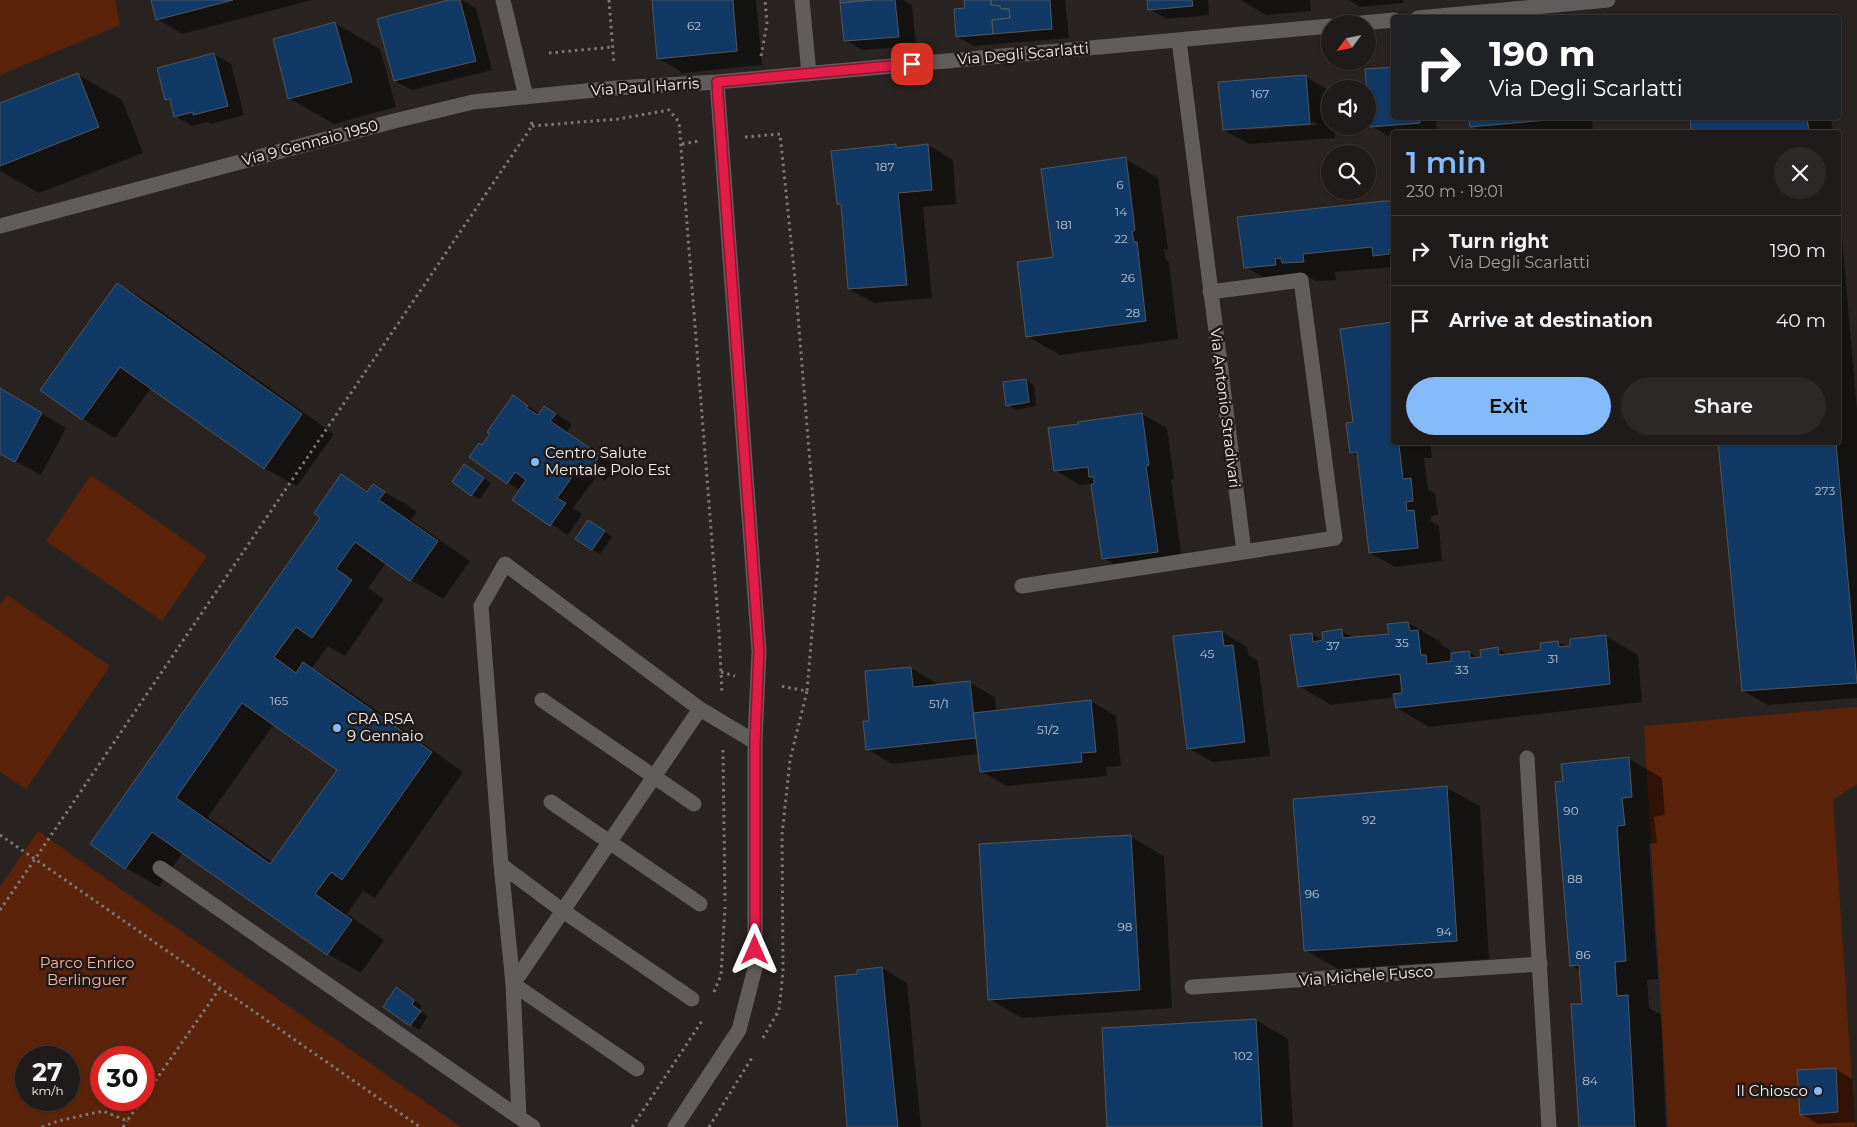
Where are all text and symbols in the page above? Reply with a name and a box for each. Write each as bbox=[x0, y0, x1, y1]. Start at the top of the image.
north arrow bbox=[1321, 15, 1376, 70]
map controls bbox=[1321, 15, 1376, 200]
house number: 62 bbox=[687, 18, 701, 33]
text: 190 m bbox=[1489, 32, 1595, 75]
icon: right bbox=[1406, 35, 1471, 100]
street label: Via Degli Scarlatti bbox=[956, 38, 1090, 69]
pin bbox=[891, 43, 933, 85]
icon: arrive bbox=[898, 50, 926, 78]
street label: Via Paul Harris bbox=[590, 73, 700, 100]
text: Via Degli Scarlatti bbox=[1489, 75, 1683, 102]
button: sound bbox=[1321, 80, 1376, 135]
house number: 167 bbox=[1251, 86, 1269, 101]
street label: Via 9 Gennaio 1950 bbox=[240, 115, 380, 170]
text: 1 min bbox=[1406, 144, 1487, 181]
button: search bbox=[1321, 145, 1376, 200]
button: close bbox=[1774, 147, 1826, 199]
house number: 187 bbox=[875, 159, 895, 174]
house number: 6 bbox=[1116, 177, 1124, 192]
text: 230 m · 19:01 bbox=[1406, 182, 1504, 201]
house number: 14 bbox=[1115, 204, 1127, 219]
house number: 181 bbox=[1056, 217, 1072, 232]
text: Turn right bbox=[1449, 230, 1549, 253]
house number: 22 bbox=[1114, 231, 1128, 246]
icon: right bbox=[1406, 237, 1434, 265]
text: 190 m bbox=[1770, 239, 1826, 262]
text: Via Degli Scarlatti bbox=[1449, 253, 1590, 272]
house number: 26 bbox=[1121, 270, 1135, 285]
house number: 28 bbox=[1126, 305, 1141, 320]
icon: arrive bbox=[1406, 307, 1434, 335]
text: Arrive at destination bbox=[1449, 309, 1653, 332]
text: 40 m bbox=[1776, 309, 1826, 332]
street label: Via Antonio Stradivari bbox=[1206, 327, 1245, 489]
button: Exit bbox=[1406, 377, 1611, 435]
button: Share bbox=[1621, 377, 1826, 435]
place label: Centro Salute Mentale Polo Est bbox=[545, 443, 671, 479]
marker: Centro Salute Mentale Polo Est bbox=[529, 456, 541, 468]
house number: 273 bbox=[1815, 483, 1835, 498]
house number: 35 bbox=[1395, 635, 1409, 650]
house number: 37 bbox=[1326, 638, 1340, 653]
house number: 45 bbox=[1200, 646, 1215, 661]
house number: 31 bbox=[1547, 651, 1559, 666]
house number: 33 bbox=[1455, 662, 1469, 677]
house number: 165 bbox=[270, 693, 288, 708]
house number: 51/1 bbox=[929, 696, 949, 711]
place label: CRA RSA 9 Gennaio bbox=[347, 709, 423, 745]
marker: CRA RSA 9 Gennaio bbox=[331, 722, 343, 734]
house number: 51/2 bbox=[1037, 722, 1059, 737]
house number: 90 bbox=[1563, 803, 1579, 818]
house number: 92 bbox=[1362, 812, 1376, 827]
house number: 88 bbox=[1567, 871, 1583, 886]
house number: 96 bbox=[1305, 886, 1319, 901]
house number: 98 bbox=[1118, 919, 1133, 934]
position arrow bbox=[728, 923, 780, 975]
house number: 94 bbox=[1436, 924, 1452, 939]
house number: 86 bbox=[1576, 947, 1590, 962]
park label: Parco Enrico Berlinguer bbox=[40, 953, 134, 989]
street label: Via Michele Fusco bbox=[1298, 961, 1434, 990]
speed limit sign: 30 bbox=[90, 1046, 155, 1111]
house number: 102 bbox=[1233, 1048, 1253, 1063]
text: 27 bbox=[32, 1057, 63, 1087]
house number: 84 bbox=[1582, 1073, 1598, 1088]
place label: Il Chiosco bbox=[1736, 1081, 1808, 1100]
text: km/h bbox=[31, 1083, 64, 1098]
marker: Il Chiosco bbox=[1812, 1085, 1824, 1097]

